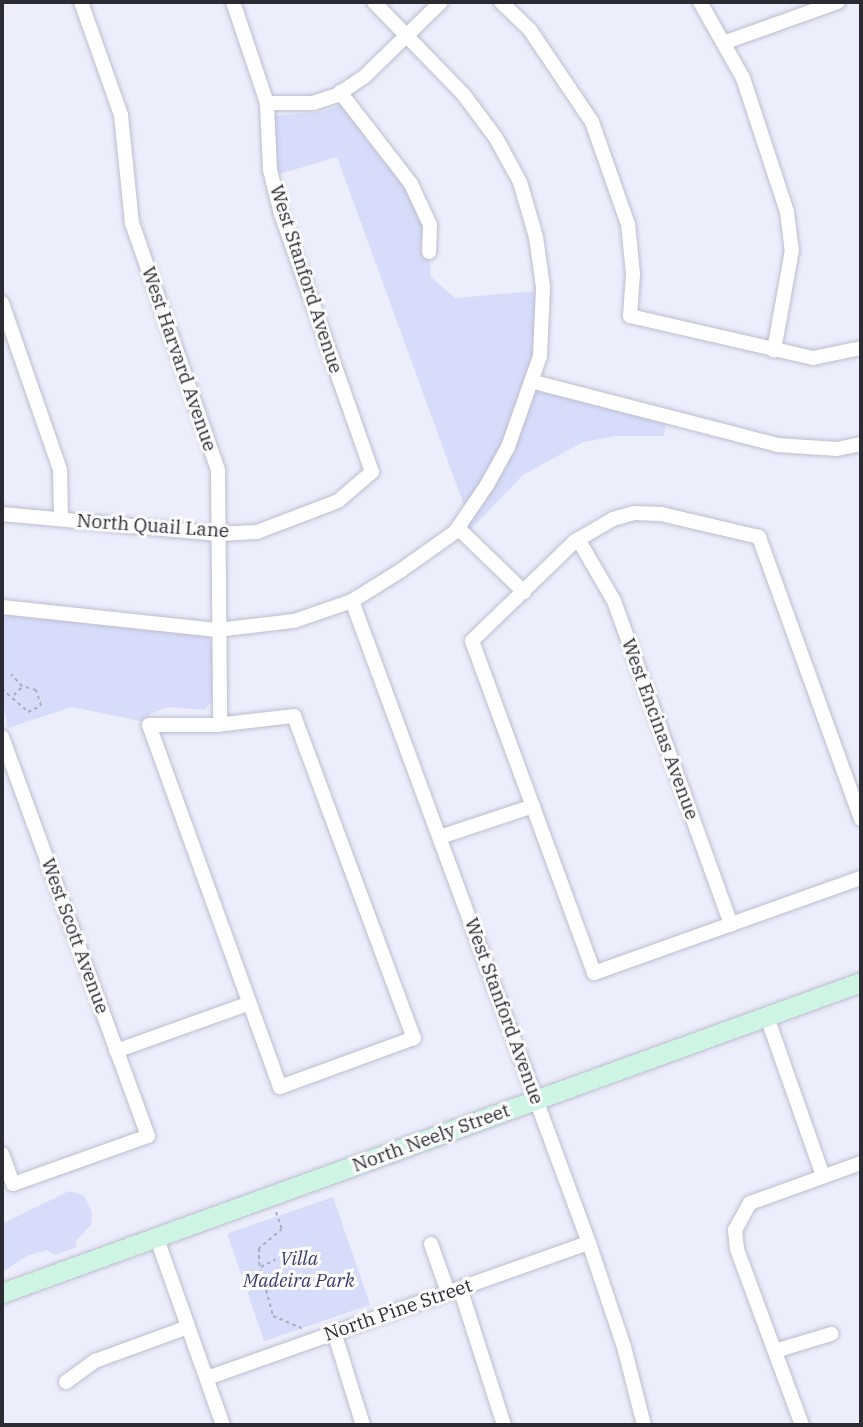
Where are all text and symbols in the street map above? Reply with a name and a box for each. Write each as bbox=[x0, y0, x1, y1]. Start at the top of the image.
street label: West Stanford Avenue bbox=[265, 182, 347, 376]
street label: West Harvard Avenue bbox=[137, 264, 221, 454]
street label: North Quail Lane bbox=[76, 509, 230, 543]
street label: West Encinas Avenue bbox=[617, 635, 703, 823]
street label: West Scott Avenue bbox=[36, 855, 114, 1017]
street label: West Stanford Avenue bbox=[460, 915, 548, 1107]
street label: North Neely Street bbox=[349, 1099, 513, 1177]
park label: Villa Madeira Park bbox=[243, 1248, 355, 1292]
street label: North Pine Street bbox=[321, 1274, 475, 1346]

